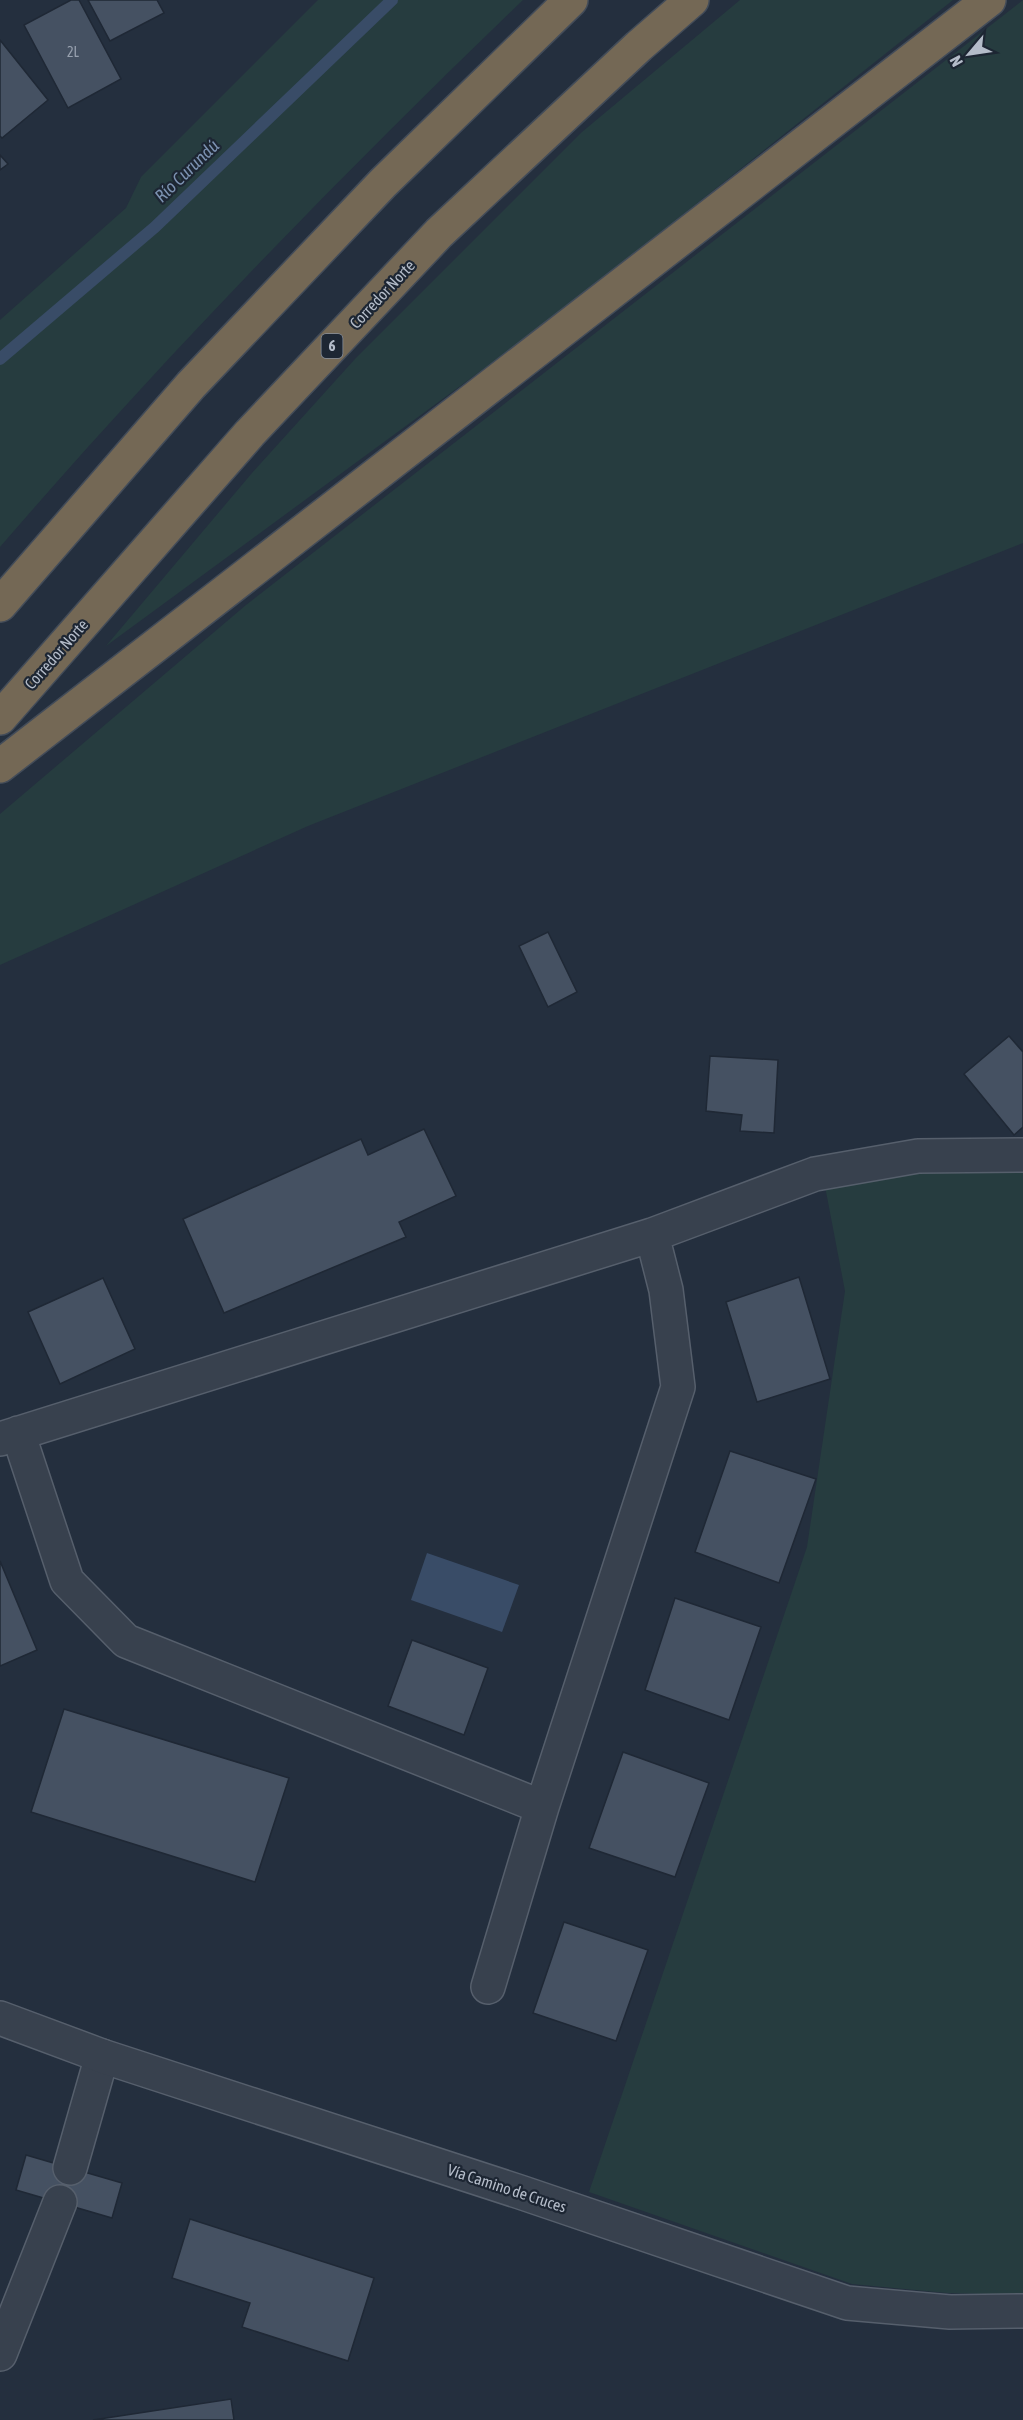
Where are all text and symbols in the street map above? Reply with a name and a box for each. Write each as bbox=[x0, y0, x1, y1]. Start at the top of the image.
north arrow bbox=[939, 24, 999, 84]
house number: 2L bbox=[67, 44, 80, 60]
text: N bbox=[946, 53, 966, 70]
water label: Río Curundú bbox=[150, 135, 223, 206]
street label: Corredor Norte bbox=[346, 256, 418, 332]
road number: 6 bbox=[322, 334, 342, 358]
street label: Corredor Norte bbox=[21, 615, 91, 693]
street label: Vía Camino de Cruces bbox=[445, 2160, 569, 2216]

